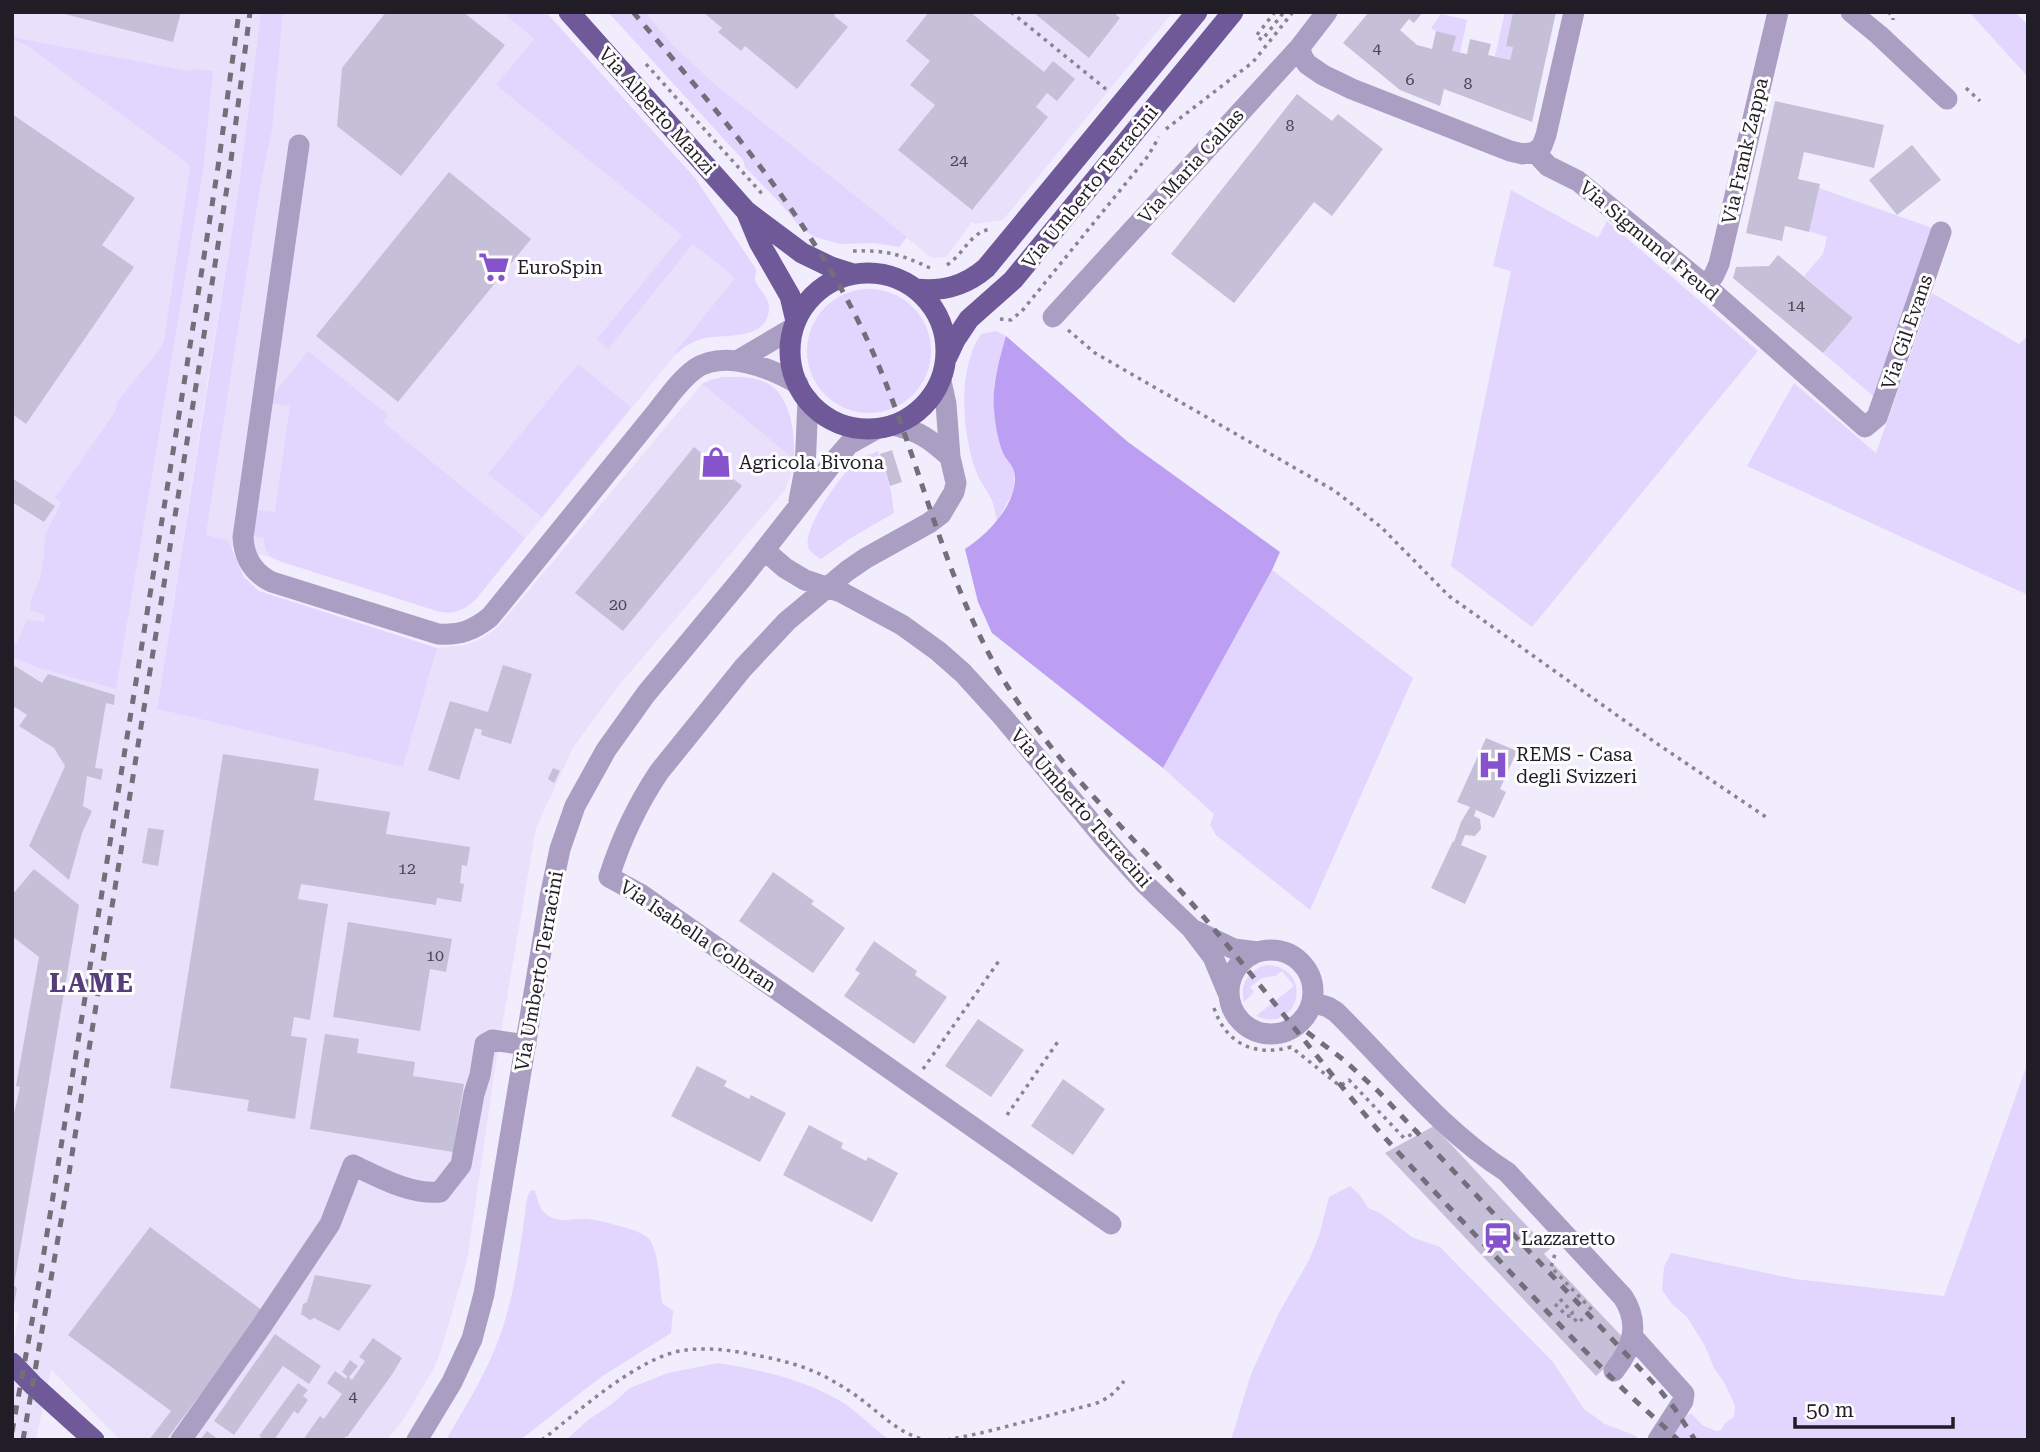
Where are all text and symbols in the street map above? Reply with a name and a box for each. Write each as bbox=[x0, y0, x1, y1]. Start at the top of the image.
house number: 4 bbox=[1373, 39, 1382, 58]
street label: Via Alberto Manzi bbox=[594, 43, 720, 179]
house number: 6 bbox=[1406, 70, 1415, 89]
house number: 8 bbox=[1464, 74, 1473, 93]
street label: Via Frank Zappa bbox=[1717, 75, 1773, 227]
street label: Via Umberto Terracini bbox=[1017, 101, 1163, 273]
street label: Via Maria Callas bbox=[1133, 104, 1249, 228]
house number: 8 bbox=[1286, 116, 1295, 135]
house number: 24 bbox=[950, 151, 968, 170]
street label: Via Sigmund Freud bbox=[1575, 176, 1723, 306]
supermarket icon: EuroSpin bbox=[477, 250, 511, 284]
place label: EuroSpin bbox=[517, 256, 603, 279]
street label: Via Gil Evans bbox=[1877, 271, 1937, 393]
house number: 14 bbox=[1787, 296, 1805, 315]
shop icon: Agricola Bivona bbox=[699, 445, 733, 479]
place label: Agricola Bivona bbox=[739, 451, 885, 474]
house number: 20 bbox=[609, 595, 627, 614]
street label: Via Umberto Terracini bbox=[1006, 724, 1156, 892]
place label: REMS - Casa degli Svizzeri bbox=[1516, 743, 1637, 788]
hospital icon: REMS - Casa degli Svizzeri bbox=[1476, 748, 1510, 782]
house number: 12 bbox=[398, 859, 416, 878]
street label: Via Umberto Terracini bbox=[510, 869, 568, 1073]
street label: Via Isabella Colbran bbox=[615, 875, 781, 997]
house number: 10 bbox=[426, 946, 444, 965]
district label: LAME bbox=[49, 968, 135, 998]
station icon: Lazzaretto bbox=[1481, 1221, 1515, 1255]
place label: Lazzaretto bbox=[1521, 1227, 1615, 1250]
scale bar bbox=[1795, 1386, 1952, 1430]
house number: 4 bbox=[349, 1387, 358, 1406]
text: 50 m bbox=[1806, 1398, 1854, 1422]

